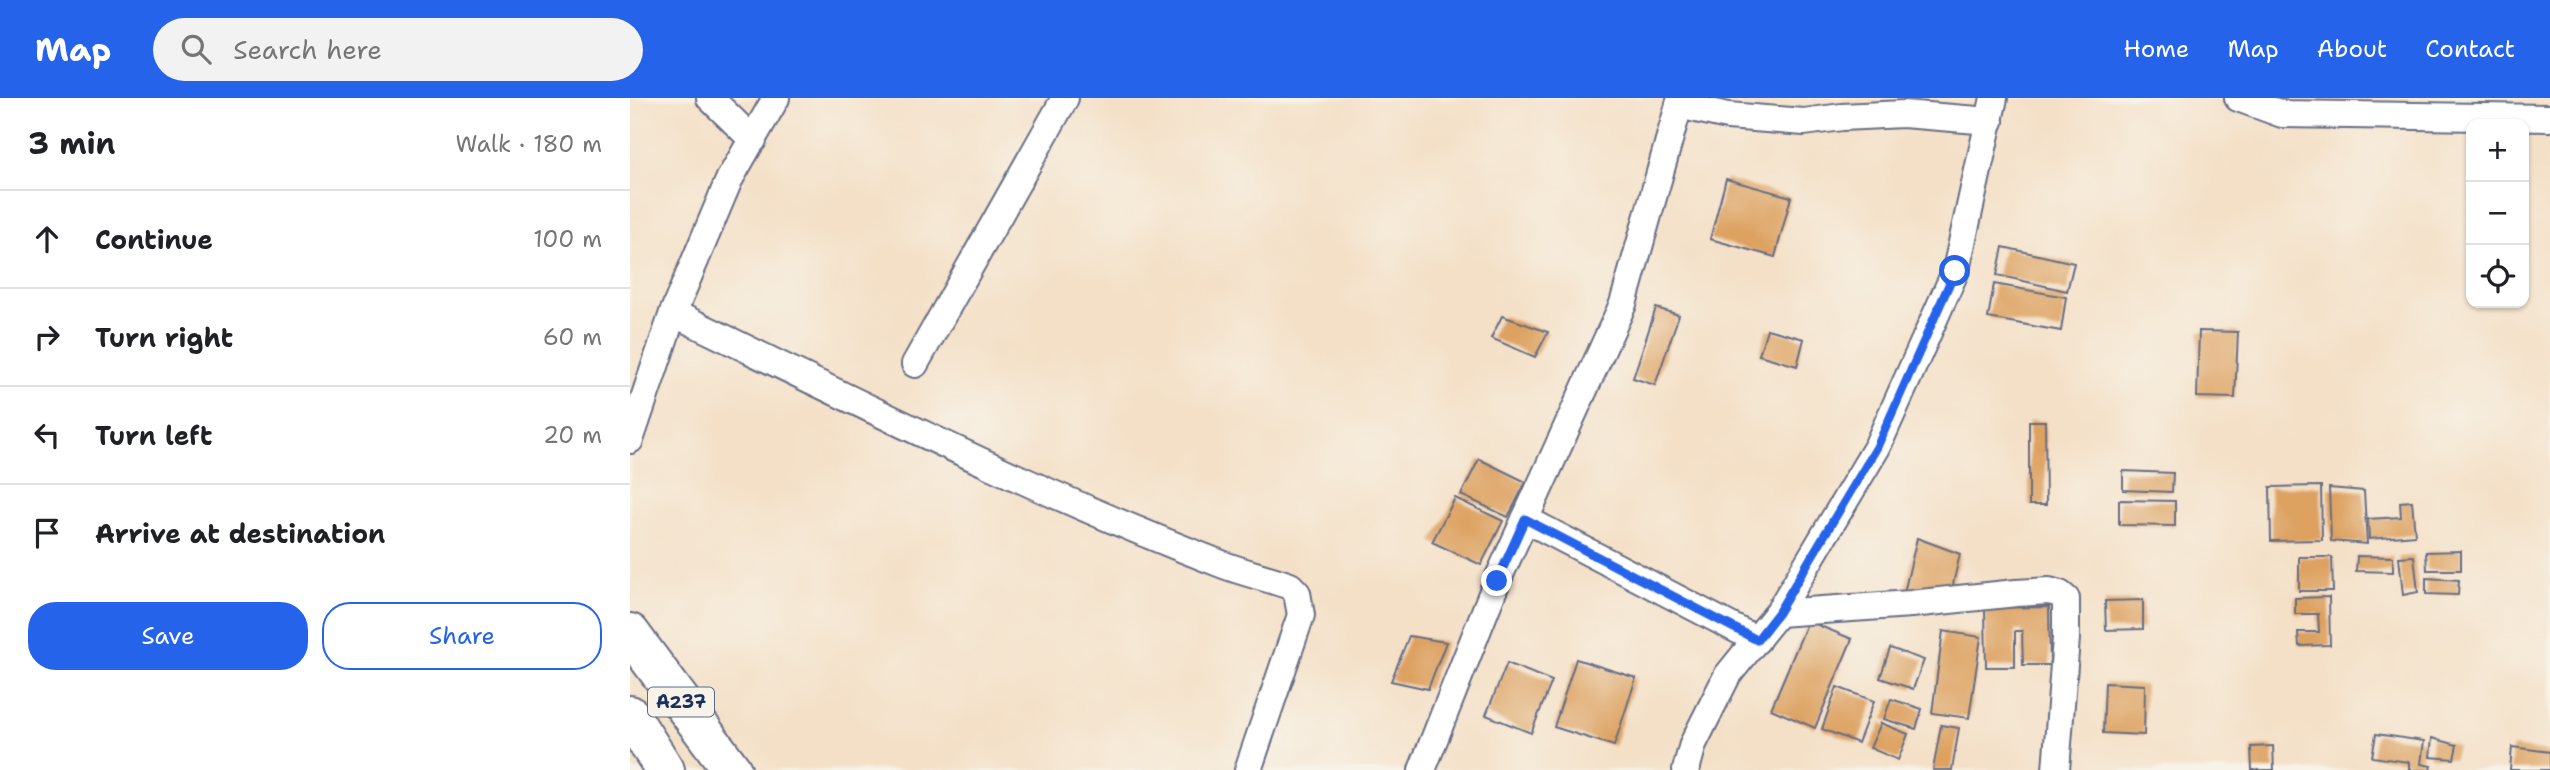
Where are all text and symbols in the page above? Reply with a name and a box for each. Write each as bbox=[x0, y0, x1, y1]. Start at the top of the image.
search box bbox=[153, 18, 643, 81]
text: Map bbox=[35, 27, 111, 72]
icon: search bbox=[177, 30, 215, 68]
text: Search here bbox=[233, 32, 382, 67]
text: Home bbox=[2123, 33, 2189, 65]
text: Map bbox=[2227, 33, 2279, 65]
text: About bbox=[2317, 33, 2387, 65]
text: Contact bbox=[2425, 33, 2515, 65]
map controls bbox=[2466, 119, 2529, 308]
button: + bbox=[2466, 119, 2529, 182]
text: 3 min bbox=[28, 123, 115, 164]
text: Walk · 180 m bbox=[456, 129, 602, 159]
button: − bbox=[2466, 182, 2529, 245]
icon: ahead bbox=[28, 220, 66, 258]
text: Continue bbox=[95, 222, 213, 257]
text: 100 m bbox=[533, 224, 602, 254]
button: locate bbox=[2466, 245, 2529, 308]
route start bbox=[1939, 255, 1970, 286]
icon: right bbox=[28, 318, 66, 356]
text: Turn right bbox=[95, 320, 233, 355]
text: 60 m bbox=[543, 322, 602, 352]
icon: left bbox=[28, 416, 66, 454]
text: Turn left bbox=[95, 418, 212, 453]
text: 20 m bbox=[543, 420, 602, 450]
icon: arrive bbox=[28, 514, 66, 552]
text: Arrive at destination bbox=[95, 516, 385, 551]
route end bbox=[1481, 565, 1512, 596]
button: Save bbox=[28, 602, 308, 670]
button: Share bbox=[322, 602, 602, 670]
road number: A237 bbox=[648, 688, 714, 716]

